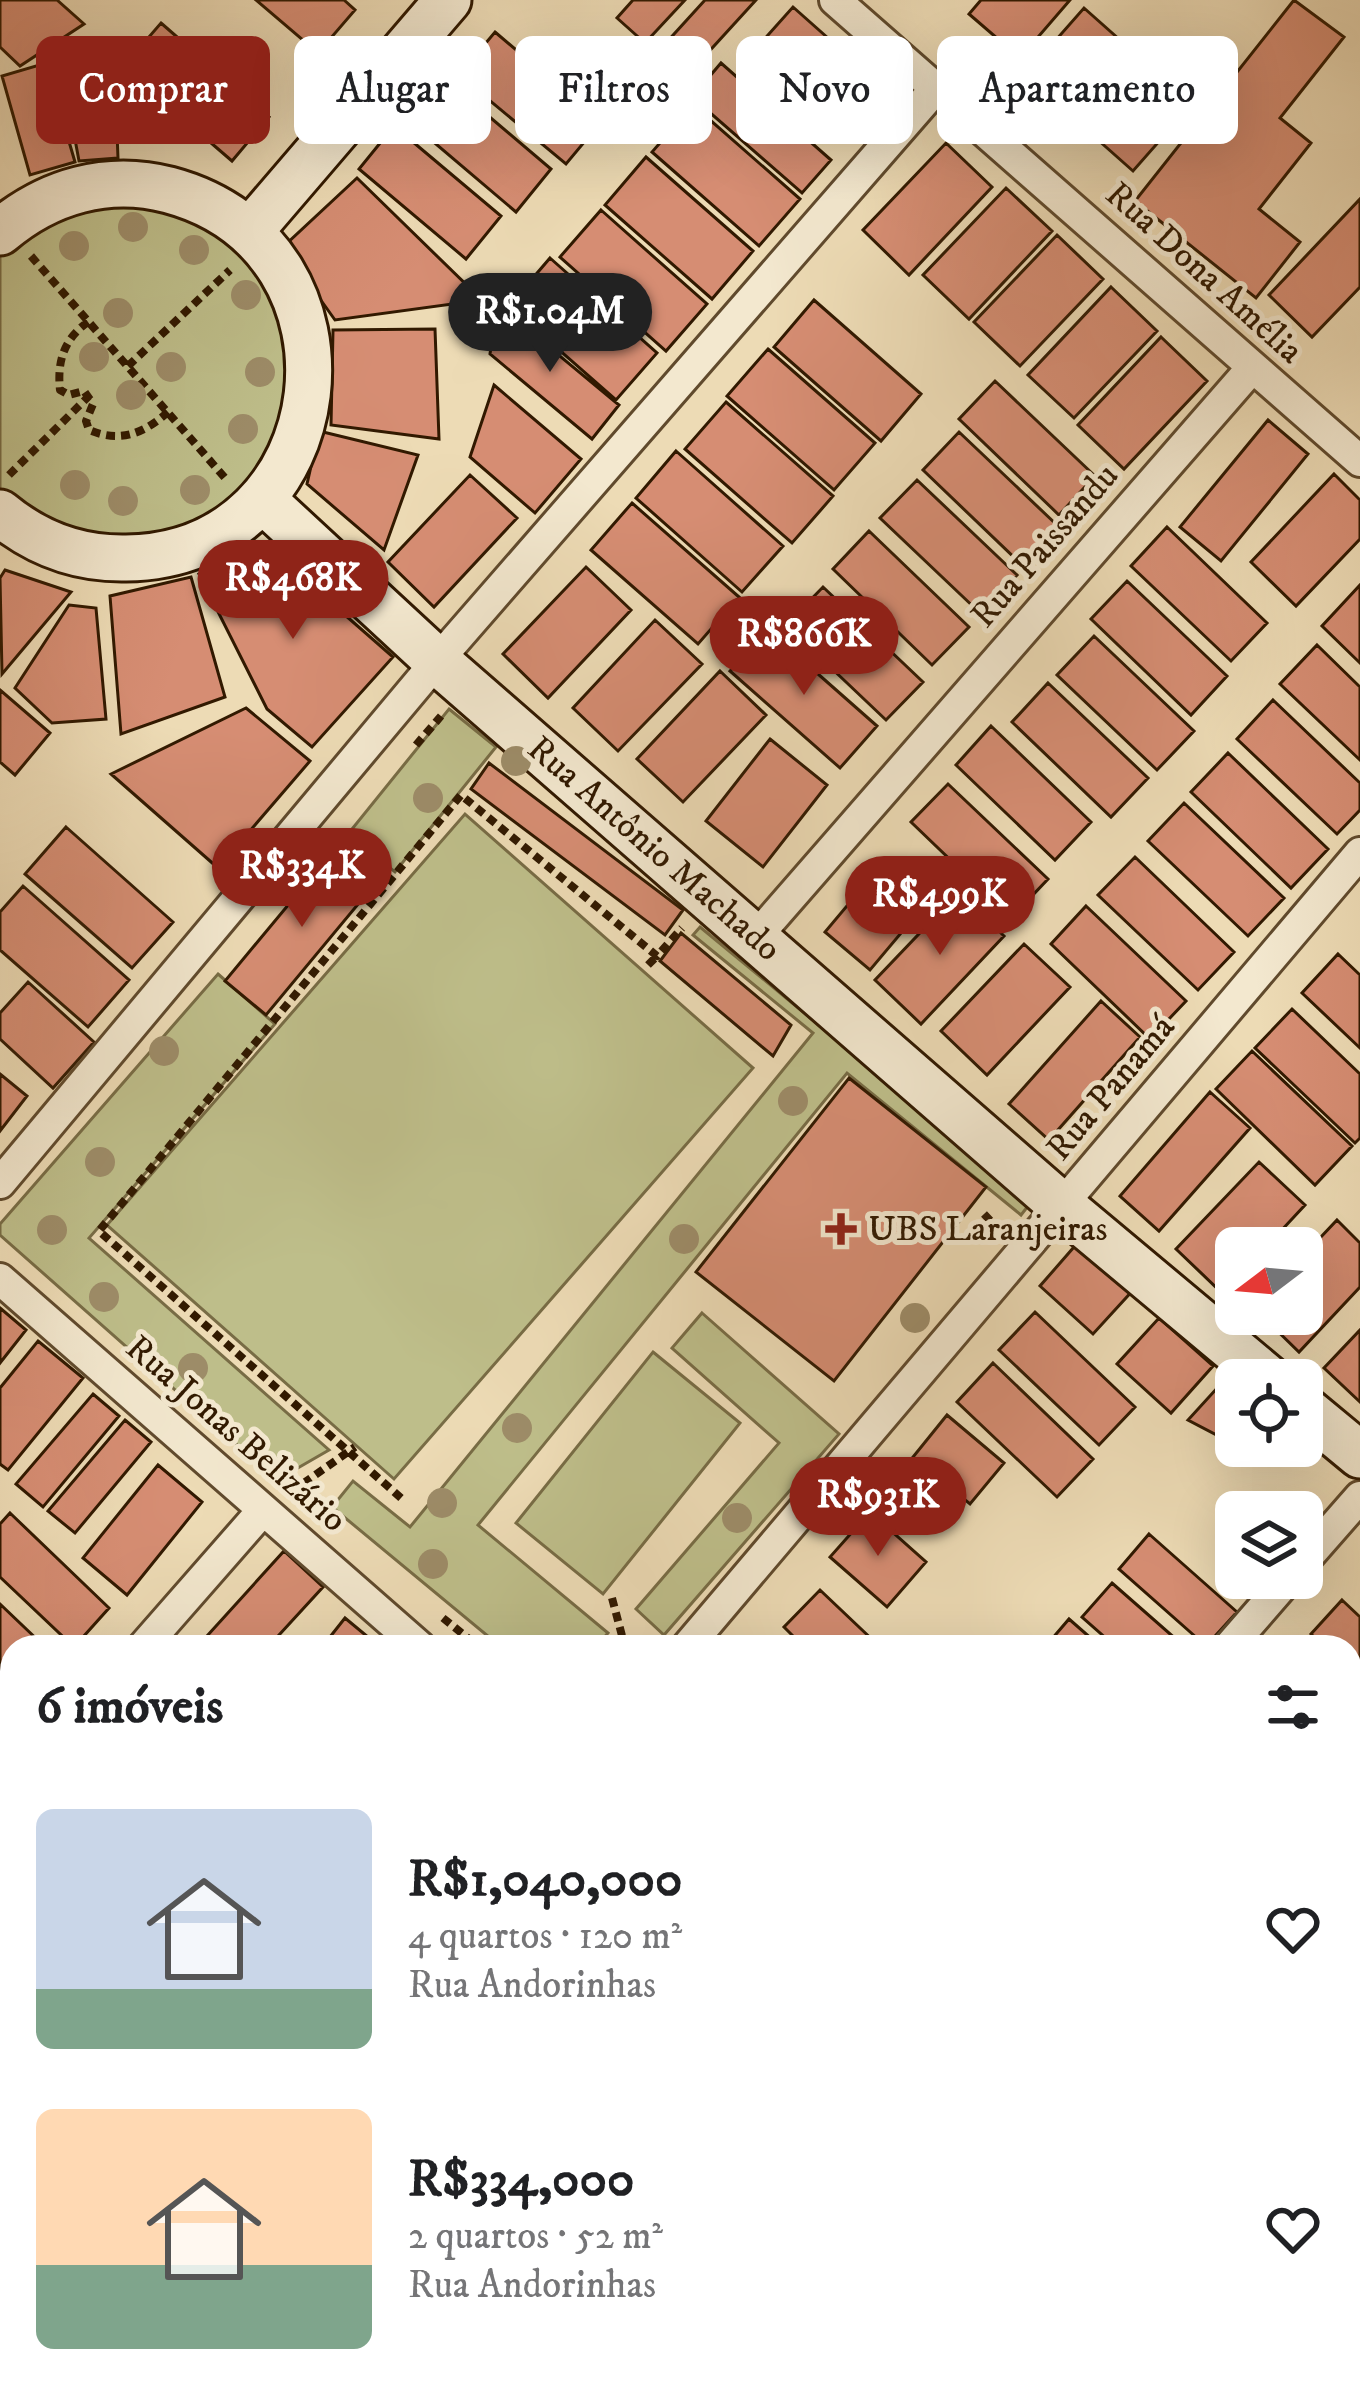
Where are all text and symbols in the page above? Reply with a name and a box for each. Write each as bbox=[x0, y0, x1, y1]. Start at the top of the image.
chip: Comprar bbox=[36, 36, 270, 144]
chip: Alugar bbox=[294, 36, 491, 144]
chip: Filtros bbox=[515, 36, 712, 144]
chip: Novo bbox=[736, 36, 913, 144]
chip: Apartamento bbox=[937, 36, 1238, 144]
street label: Rua Dona Amélia bbox=[1096, 172, 1313, 374]
pin: R$1.04M bbox=[439, 273, 661, 375]
text: R$1.04M bbox=[475, 287, 625, 336]
street label: Rua Paissandu bbox=[961, 455, 1129, 637]
pin: R$468K bbox=[195, 540, 391, 642]
text: R$468K bbox=[225, 554, 361, 603]
pin: R$866K bbox=[706, 596, 902, 698]
text: R$866K bbox=[737, 610, 871, 659]
street label: Rua Antônio Machado bbox=[518, 727, 790, 971]
pin: R$334K bbox=[204, 828, 400, 930]
text: R$334K bbox=[239, 842, 365, 891]
pin: R$499K bbox=[842, 856, 1038, 958]
text: R$499K bbox=[872, 870, 1008, 919]
street label: Rua Panamá bbox=[1037, 1005, 1186, 1170]
place label: UBS Laranjeiras bbox=[868, 1207, 1108, 1252]
marker: UBS Laranjeiras bbox=[825, 1213, 857, 1245]
north arrow bbox=[1215, 1227, 1323, 1335]
map controls bbox=[1215, 1227, 1323, 1599]
street label: Rua Jonas Belizário bbox=[116, 1326, 356, 1542]
button: locate bbox=[1215, 1359, 1323, 1467]
pin: R$931K bbox=[780, 1457, 976, 1559]
text: R$931K bbox=[817, 1471, 939, 1520]
button: layers bbox=[1215, 1491, 1323, 1599]
icon: filters bbox=[1260, 1674, 1326, 1740]
text: 6 imóveis bbox=[36, 1675, 223, 1739]
text: R$1,040,000 bbox=[408, 1848, 682, 1912]
icon: home bbox=[132, 1857, 276, 2001]
icon: heart bbox=[1260, 1896, 1326, 1962]
text: 4 quartos · 120 m² bbox=[408, 1912, 682, 1961]
text: Rua Andorinhas bbox=[408, 1961, 656, 2010]
text: R$334,000 bbox=[408, 2148, 634, 2212]
icon: home bbox=[132, 2157, 276, 2301]
icon: heart bbox=[1260, 2196, 1326, 2262]
text: 2 quartos · 52 m² bbox=[408, 2212, 663, 2261]
text: Rua Andorinhas bbox=[408, 2261, 656, 2310]

